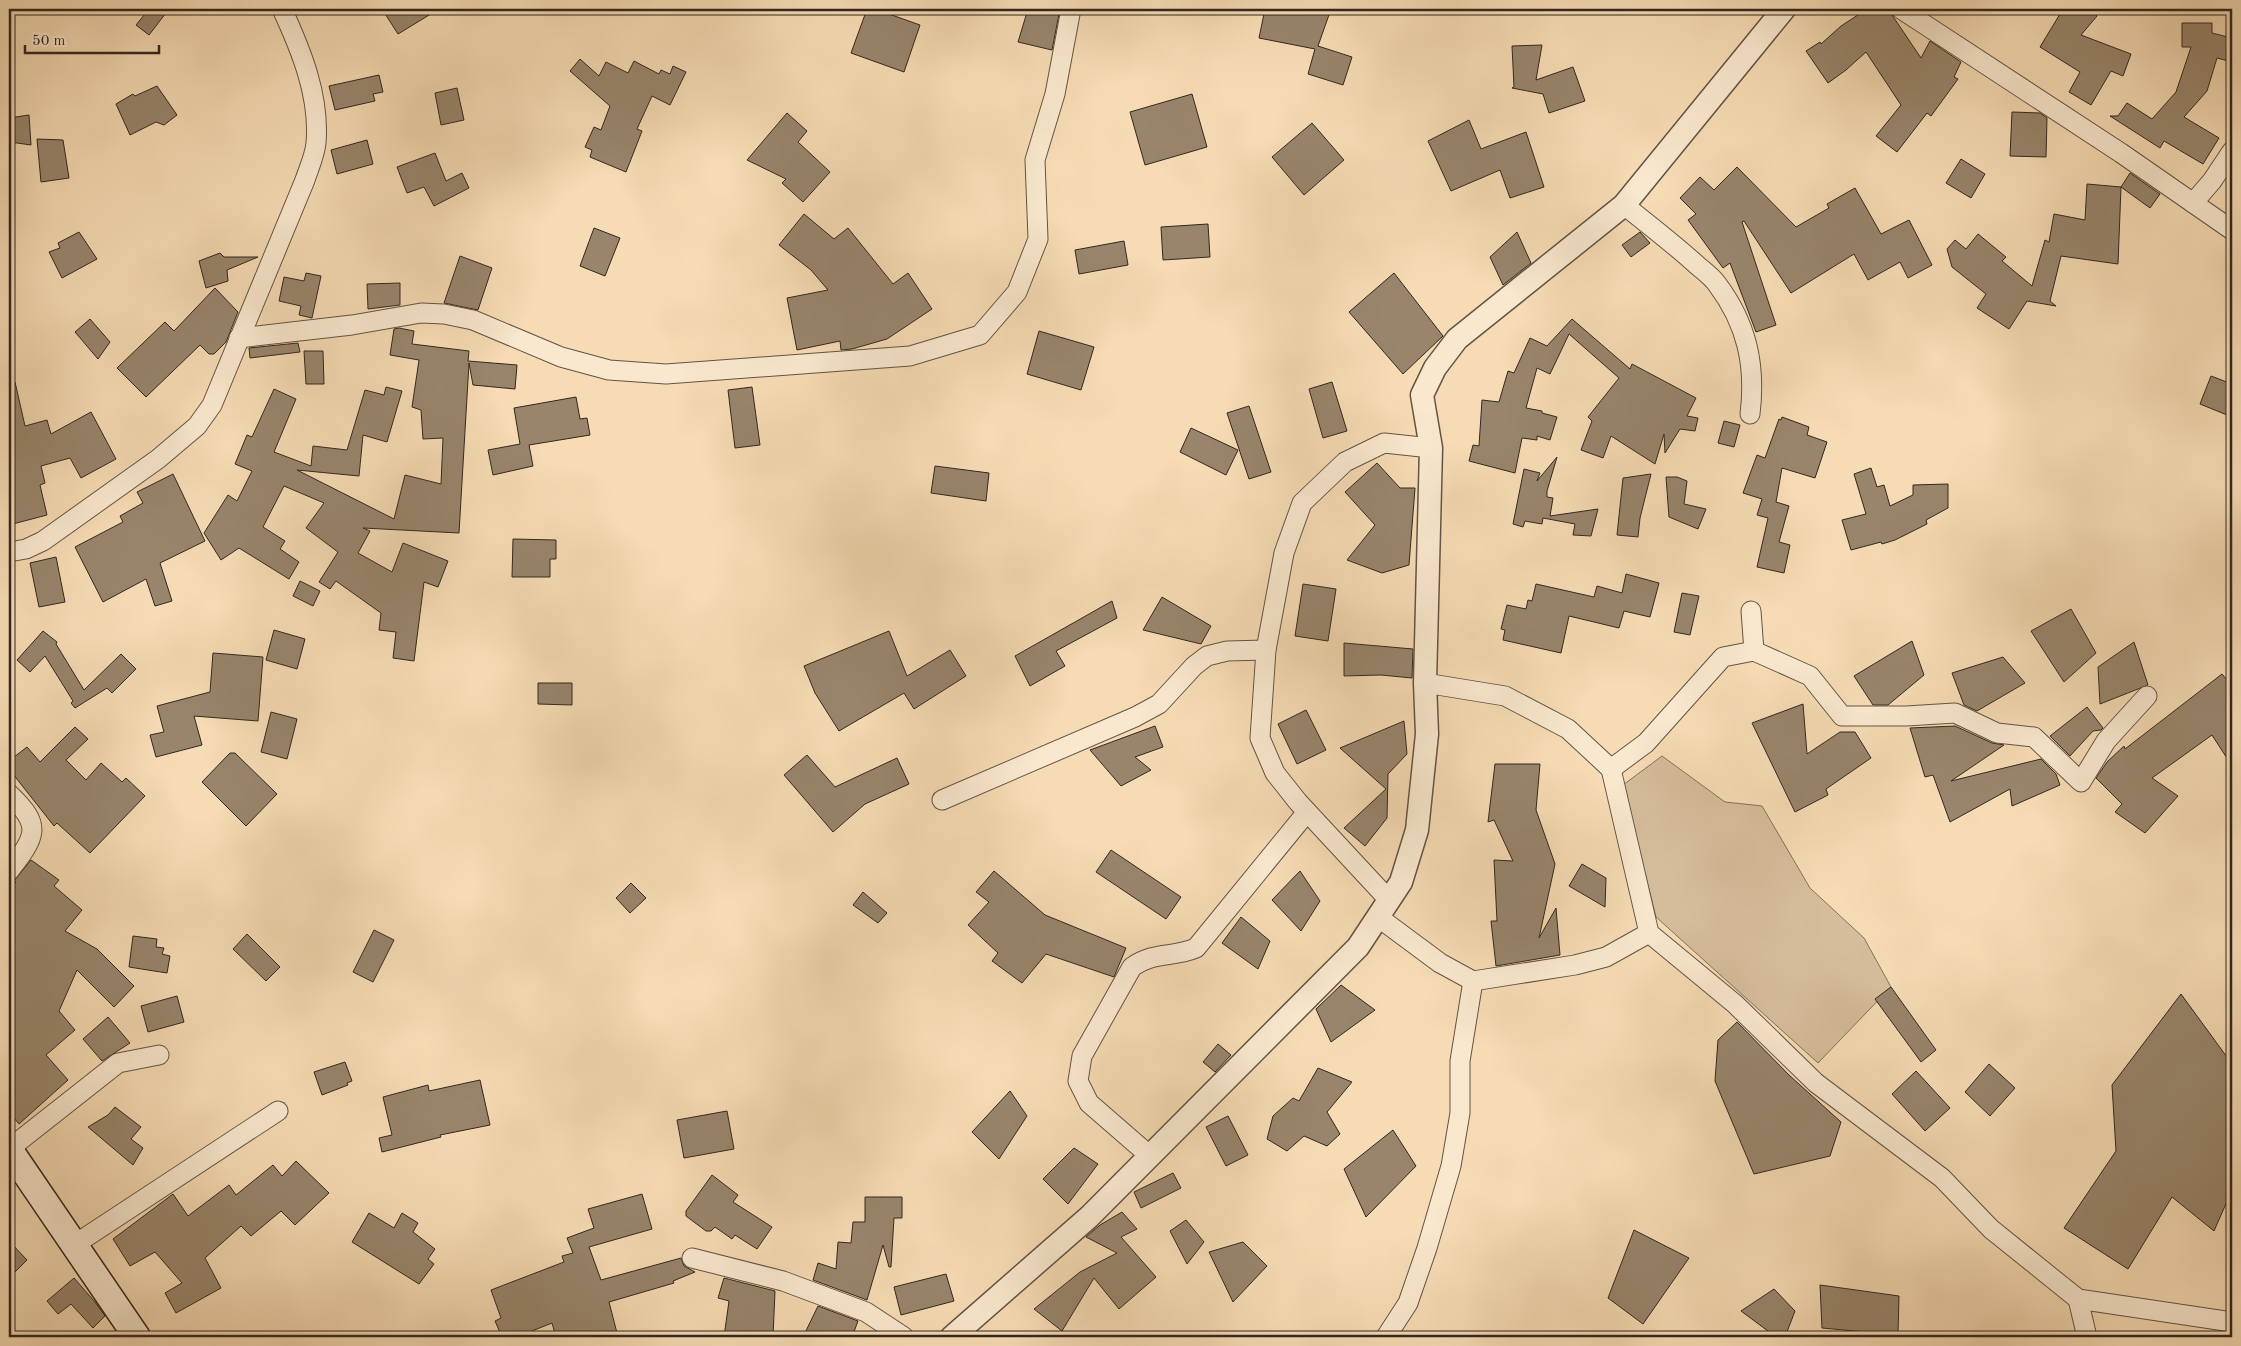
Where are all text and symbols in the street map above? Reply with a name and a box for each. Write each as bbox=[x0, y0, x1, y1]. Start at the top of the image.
scale bar bbox=[25, 22, 159, 54]
text: 50 m bbox=[32, 34, 66, 49]

